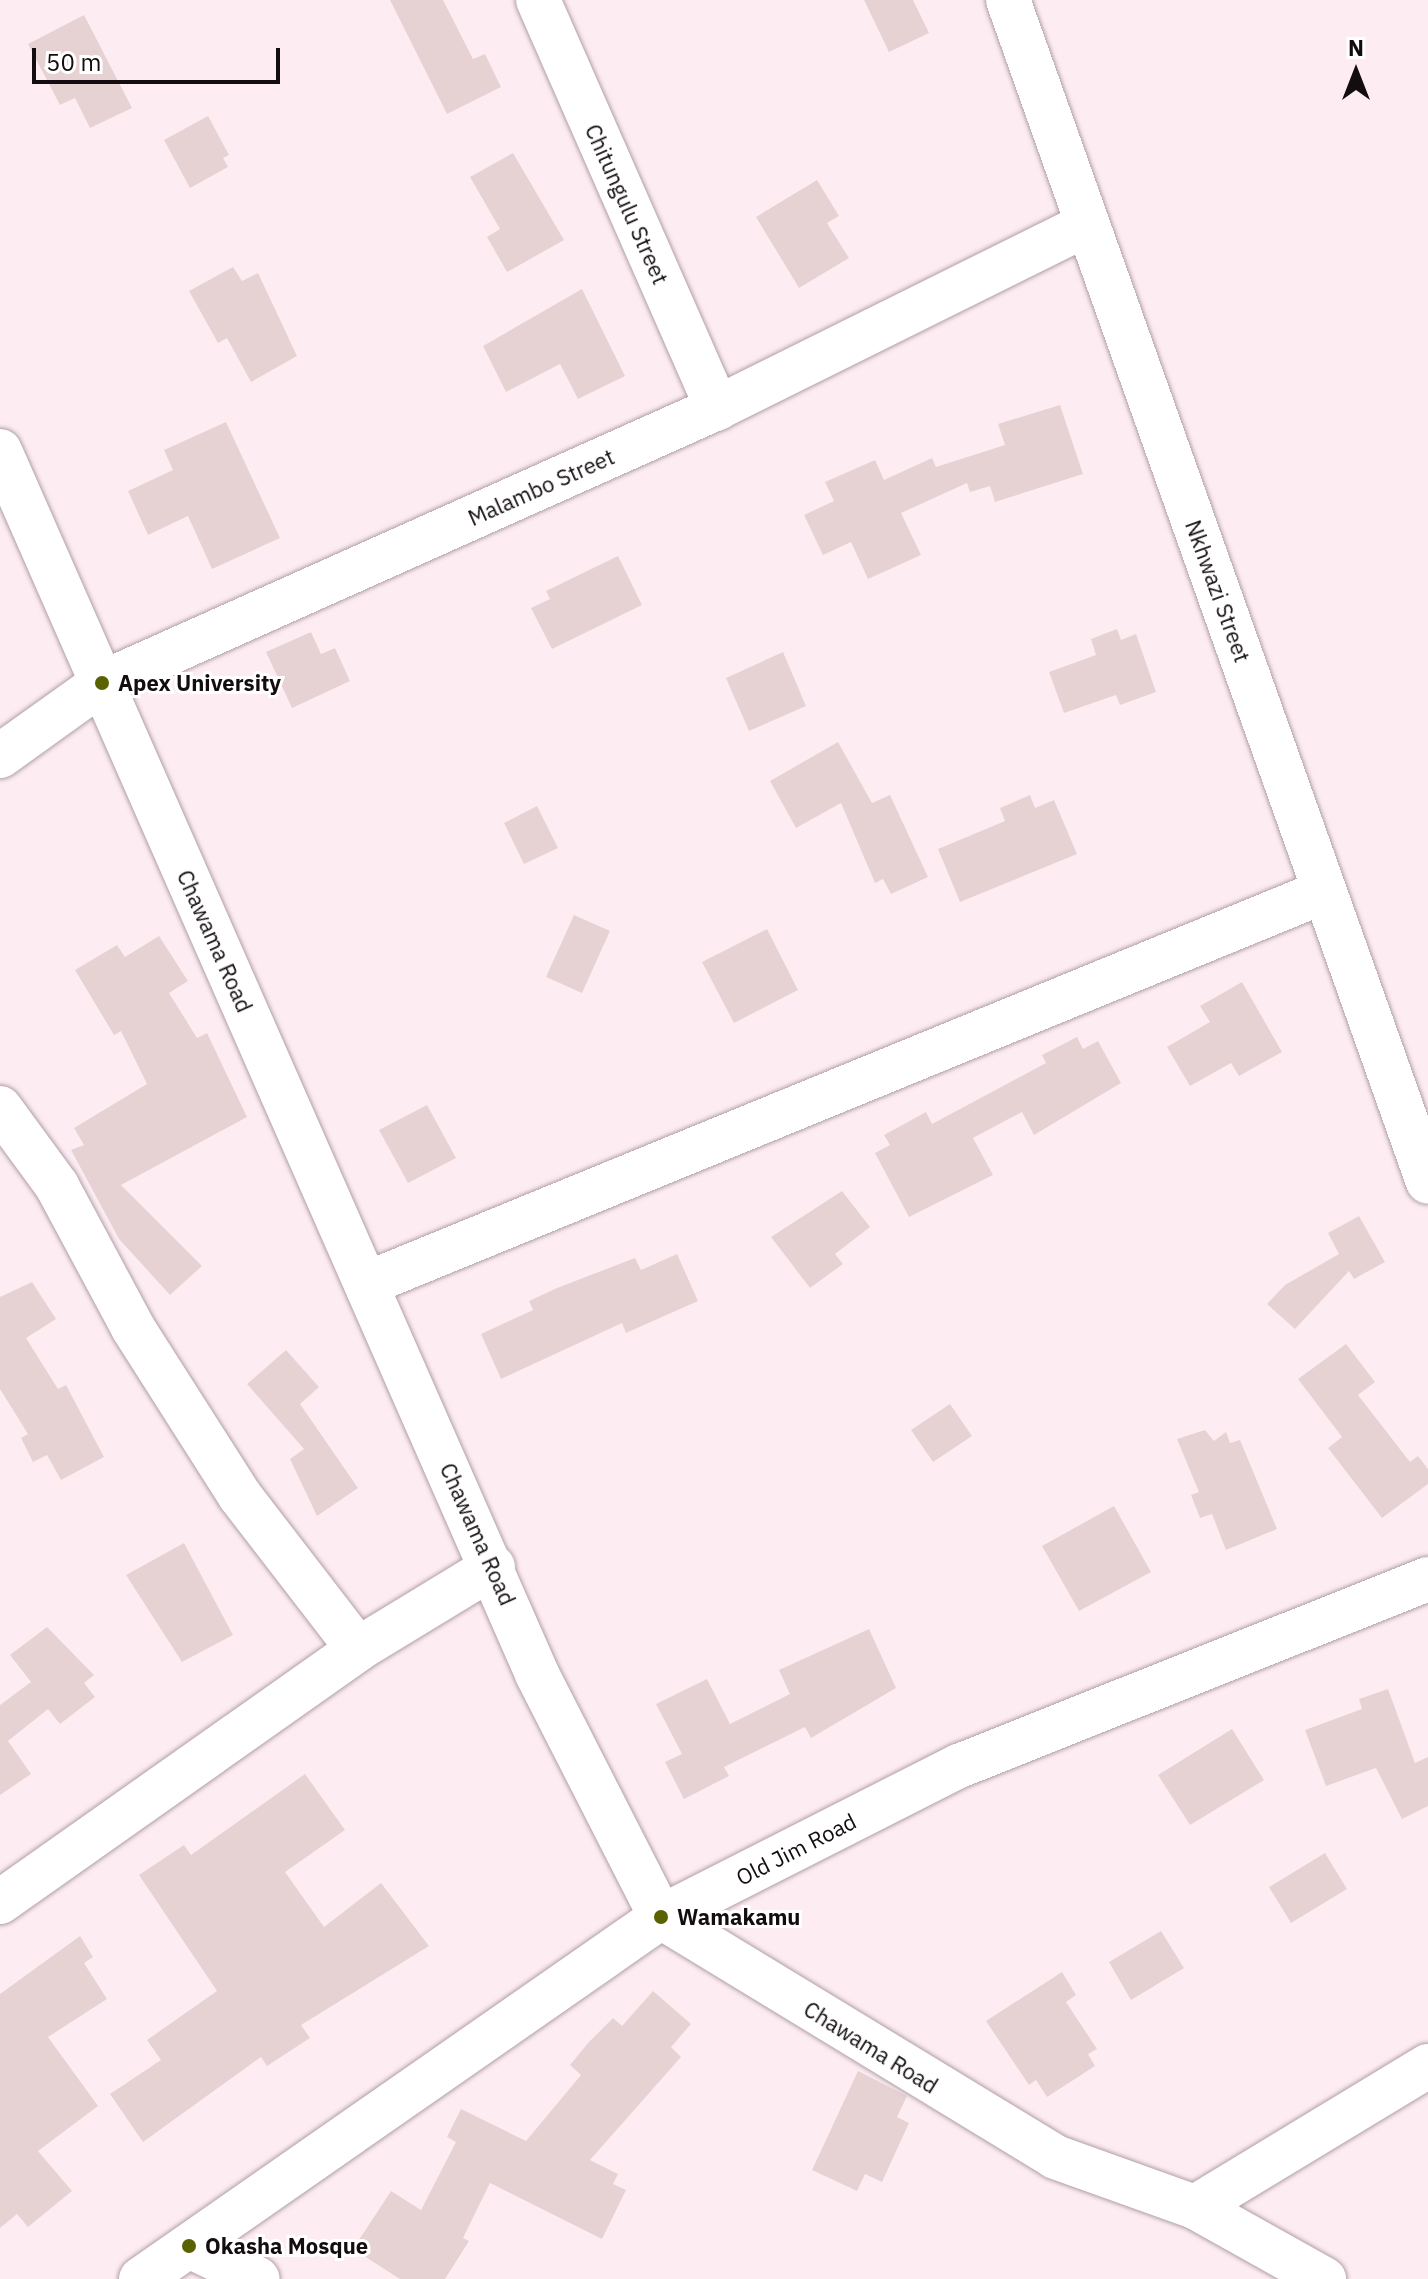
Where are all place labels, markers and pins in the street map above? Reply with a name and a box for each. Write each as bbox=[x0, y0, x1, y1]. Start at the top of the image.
place label: Apex University bbox=[118, 670, 281, 696]
marker: Apex University bbox=[93, 674, 111, 692]
place label: Wamakamu bbox=[677, 1904, 800, 1930]
marker: Wamakamu bbox=[652, 1908, 670, 1926]
place label: Okasha Mosque bbox=[205, 2233, 368, 2259]
marker: Okasha Mosque bbox=[180, 2237, 198, 2255]

